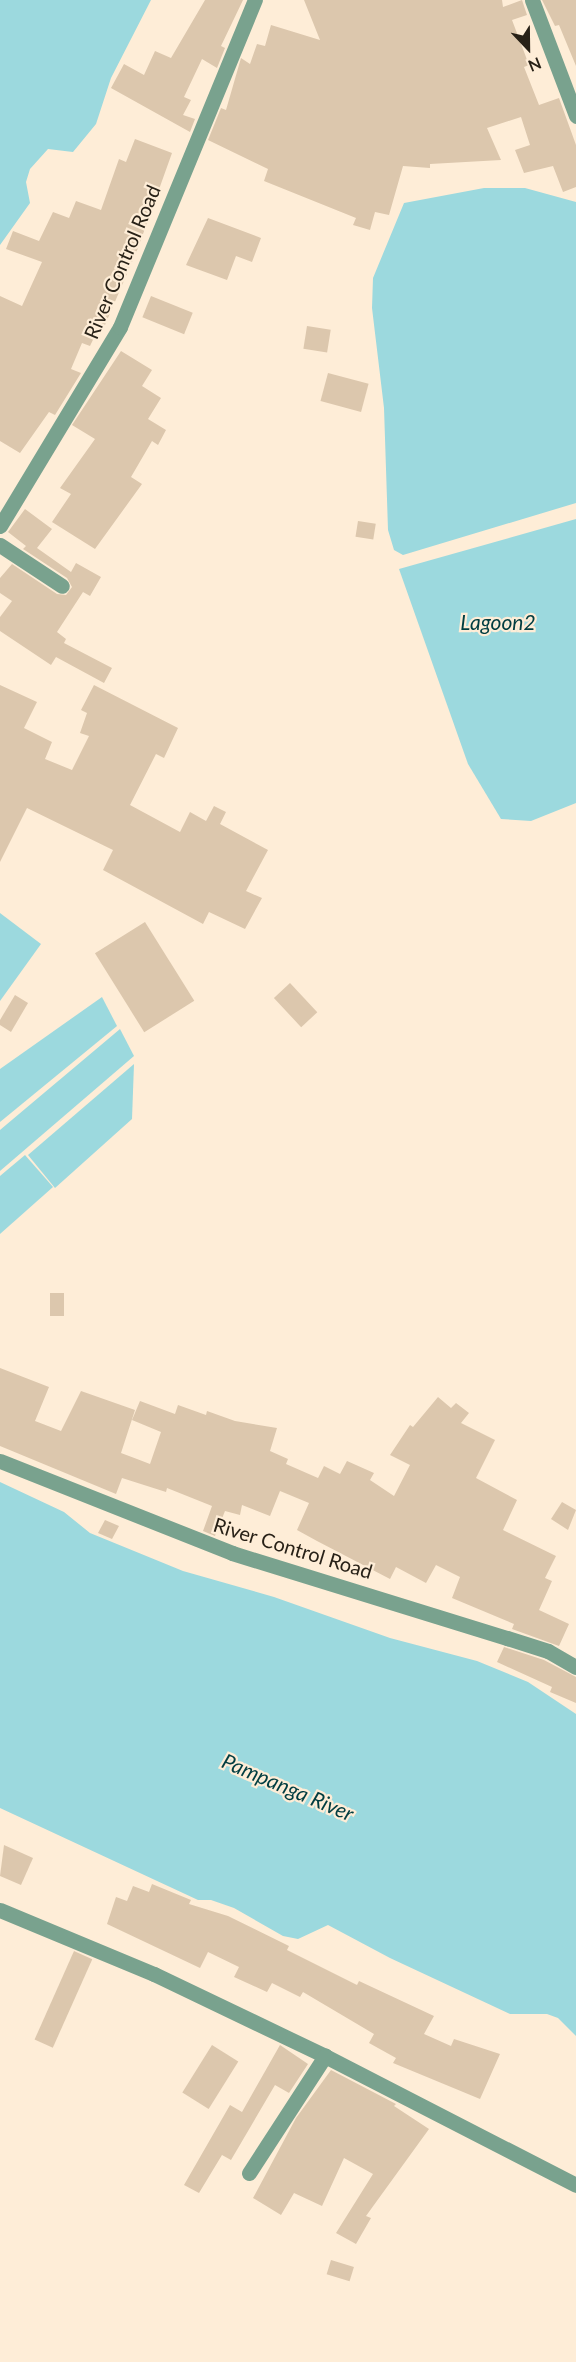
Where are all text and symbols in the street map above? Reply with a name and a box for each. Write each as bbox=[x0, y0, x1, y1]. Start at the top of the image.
north arrow bbox=[498, 18, 558, 78]
text: N bbox=[526, 54, 544, 76]
street label: River Control Road bbox=[79, 181, 165, 343]
water label: Lagoon2 bbox=[460, 609, 536, 635]
street label: River Control Road bbox=[210, 1512, 376, 1584]
water label: Pampanga River bbox=[218, 1748, 358, 1826]

